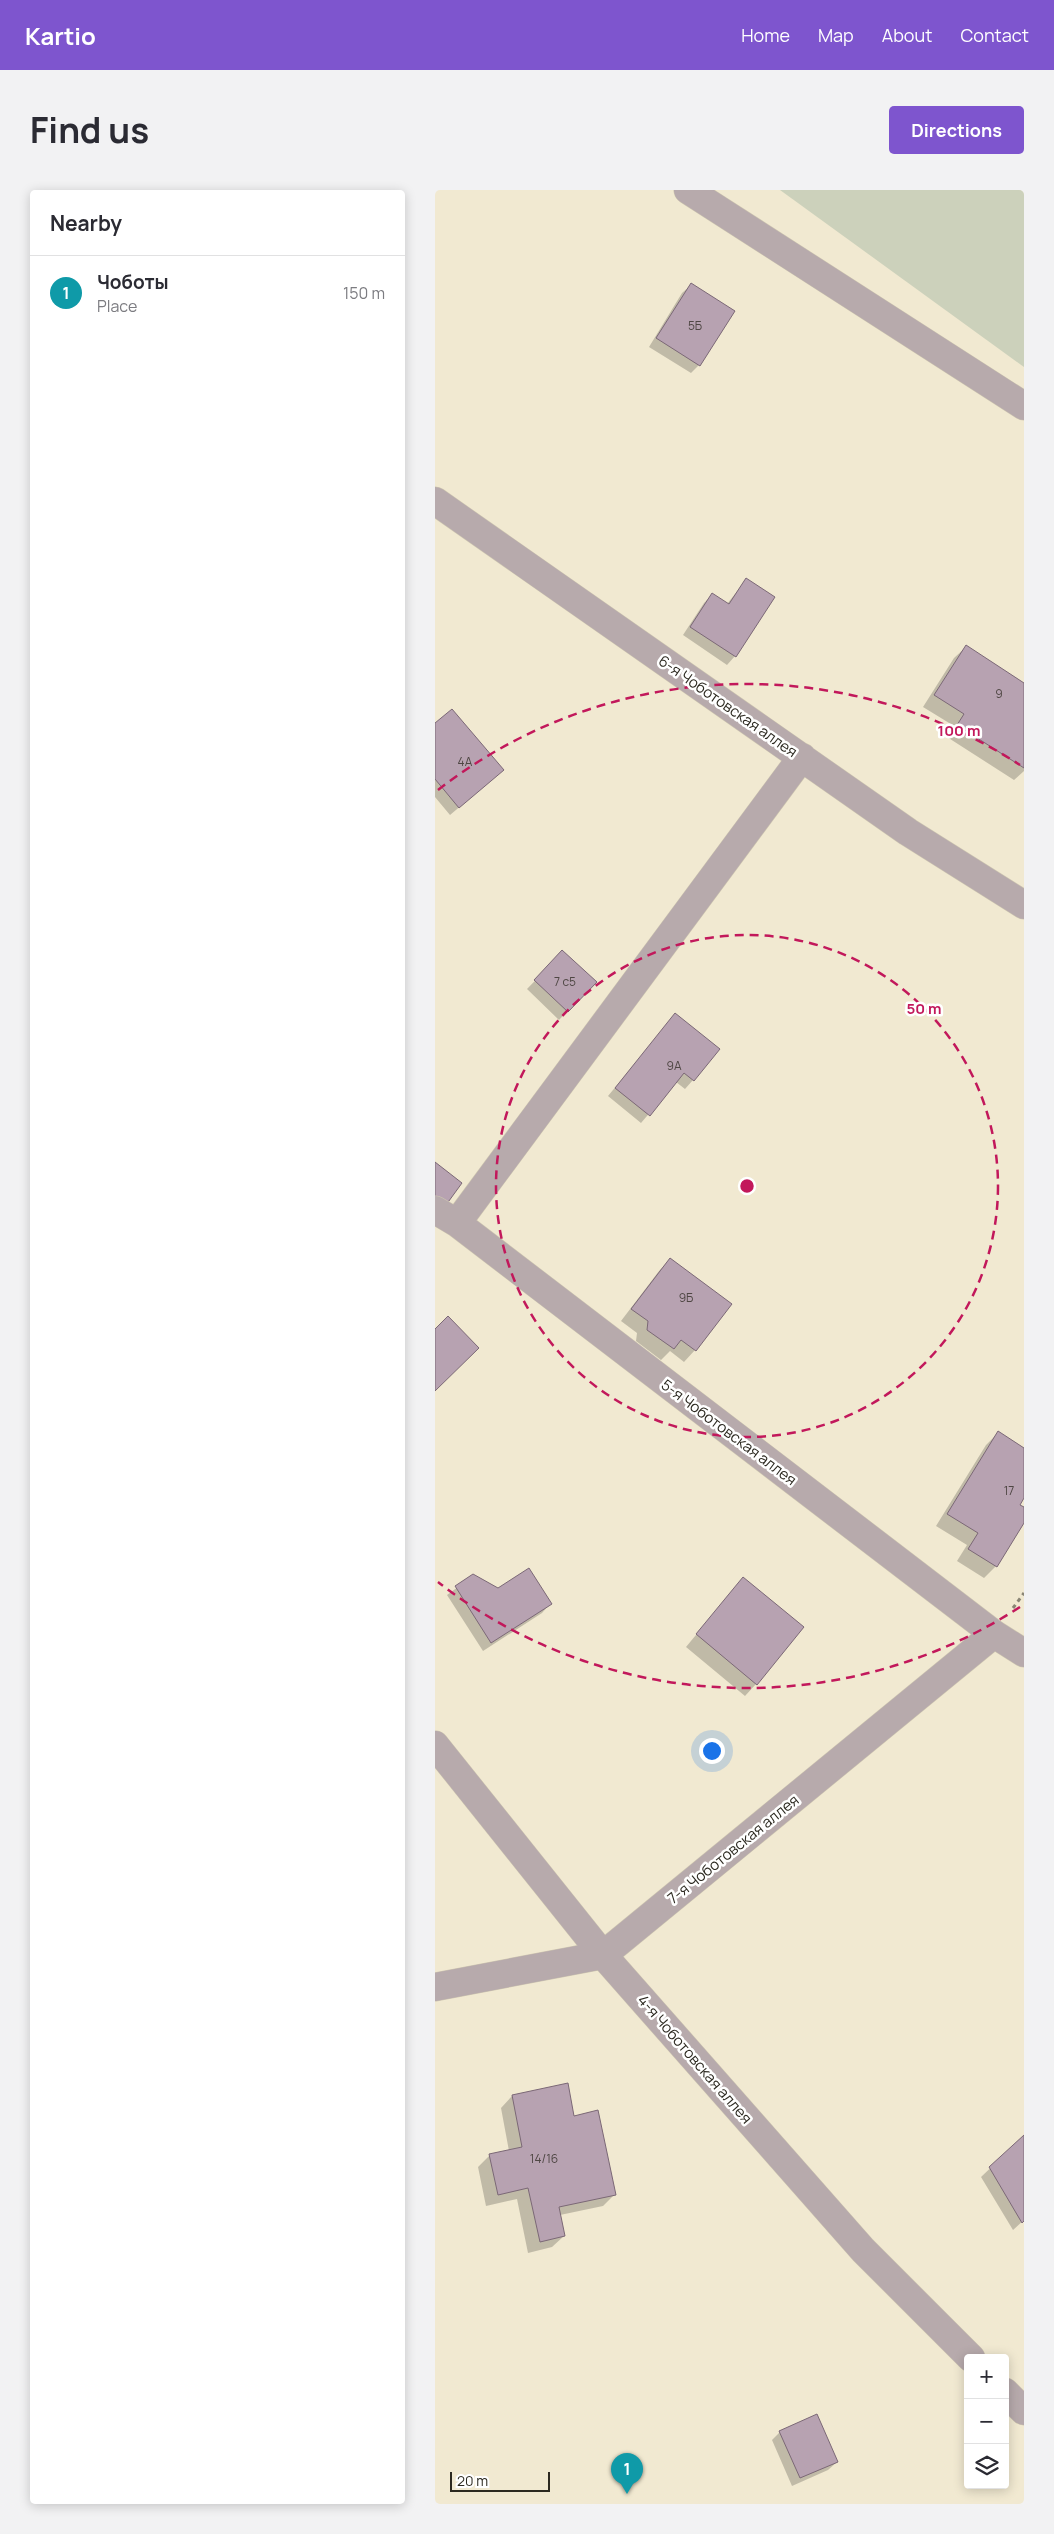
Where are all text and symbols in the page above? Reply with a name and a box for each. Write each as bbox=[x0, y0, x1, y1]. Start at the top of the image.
text: Kartio bbox=[25, 19, 96, 52]
text: Home bbox=[741, 23, 790, 47]
text: Map bbox=[818, 23, 854, 47]
text: About bbox=[882, 23, 932, 47]
text: Contact bbox=[960, 23, 1029, 47]
text: Find us bbox=[30, 106, 149, 154]
button: Directions bbox=[889, 106, 1024, 154]
text: Nearby bbox=[50, 209, 122, 237]
text: Чоботы bbox=[97, 269, 169, 295]
text: 1 bbox=[62, 282, 70, 304]
text: 150 m bbox=[343, 282, 385, 304]
text: Place bbox=[97, 295, 137, 317]
house number: 5Б bbox=[688, 317, 702, 334]
street label: 6-я Чоботовская аллея bbox=[654, 650, 802, 762]
house number: 9 bbox=[995, 685, 1003, 702]
text: 100 m bbox=[938, 720, 980, 741]
house number: 4А bbox=[458, 753, 473, 770]
house number: 7 с5 bbox=[554, 973, 576, 990]
text: 50 m bbox=[906, 998, 942, 1019]
house number: 9А bbox=[666, 1057, 682, 1074]
centre of rings bbox=[738, 1177, 756, 1195]
house number: 9Б bbox=[679, 1289, 693, 1306]
street label: 5-я Чоботовская аллея bbox=[657, 1374, 801, 1490]
house number: 17 bbox=[1004, 1482, 1014, 1499]
your location bbox=[699, 1738, 725, 1764]
street label: 7-я Чоботовская аллея bbox=[663, 1790, 803, 1908]
street label: 4-я Чоботовская аллея bbox=[633, 1990, 757, 2128]
house number: 14/16 bbox=[530, 2150, 558, 2167]
map controls bbox=[964, 2354, 1009, 2489]
button: + bbox=[964, 2354, 1009, 2399]
button: − bbox=[964, 2399, 1009, 2444]
button: layers bbox=[964, 2444, 1009, 2489]
pin: 1 bbox=[611, 2453, 643, 2494]
scale bar bbox=[450, 2469, 550, 2492]
text: 20 m bbox=[457, 2471, 488, 2490]

